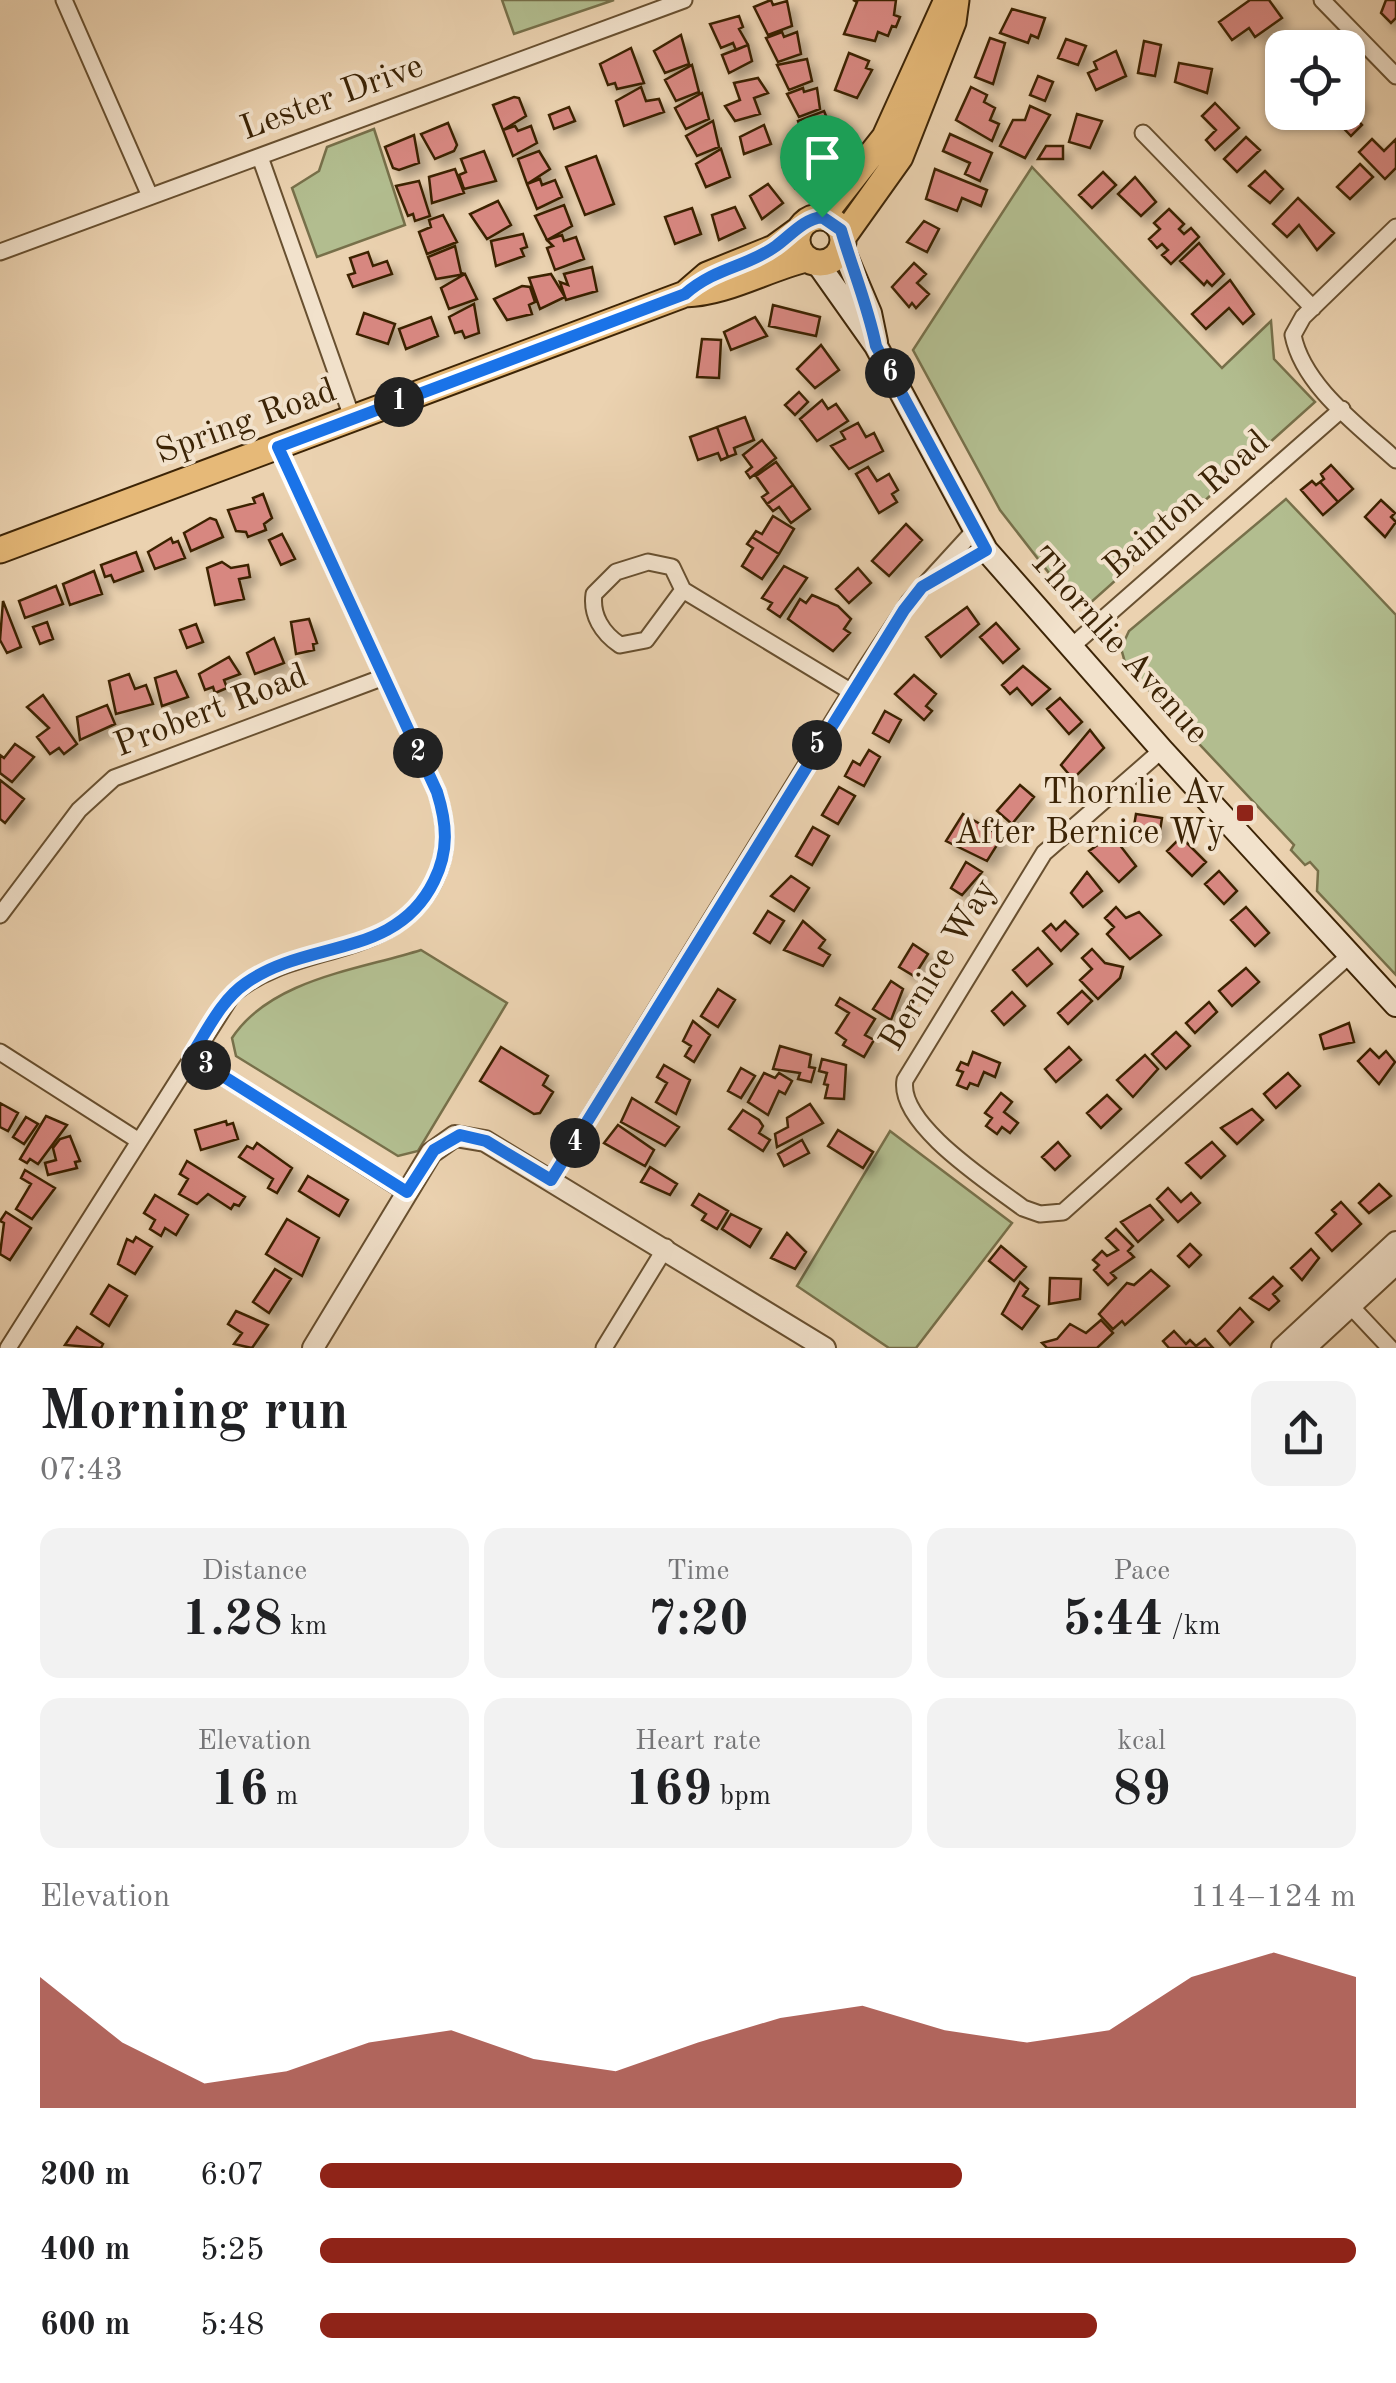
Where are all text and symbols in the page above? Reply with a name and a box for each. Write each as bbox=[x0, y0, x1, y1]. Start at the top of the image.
map controls bbox=[1265, 30, 1365, 130]
button: locate bbox=[1265, 30, 1365, 130]
street label: Lester Drive bbox=[236, 49, 428, 147]
pin bbox=[780, 115, 865, 218]
icon: arrive bbox=[795, 130, 850, 185]
pin: 6 bbox=[865, 348, 915, 398]
text: 6 bbox=[882, 359, 898, 387]
street label: Spring Road bbox=[151, 373, 341, 471]
pin: 1 bbox=[374, 377, 424, 427]
text: 1 bbox=[391, 388, 407, 416]
street label: Bainton Road bbox=[1098, 424, 1276, 586]
street label: Thornlie Avenue bbox=[1021, 541, 1215, 751]
street label: Probert Road bbox=[110, 658, 312, 764]
pin: 5 bbox=[792, 720, 842, 770]
pin: 2 bbox=[393, 728, 443, 778]
text: 5 bbox=[809, 731, 825, 759]
text: 2 bbox=[410, 739, 426, 767]
place label: Thornlie Av After Bernice Wy bbox=[954, 776, 1225, 851]
marker: Thornlie Av After Bernice Wy bbox=[1234, 802, 1256, 824]
street label: Bernice Way bbox=[874, 873, 1004, 1057]
pin: 3 bbox=[181, 1040, 231, 1090]
text: 3 bbox=[198, 1051, 214, 1079]
pin: 4 bbox=[550, 1118, 600, 1168]
text: 4 bbox=[567, 1129, 583, 1157]
button: share bbox=[1251, 1381, 1356, 1486]
text: Morning run bbox=[40, 1386, 349, 1441]
text: 07:43 bbox=[40, 1455, 123, 1487]
text: Distance bbox=[202, 1558, 307, 1586]
text: Time bbox=[667, 1558, 729, 1586]
text: Pace bbox=[1113, 1558, 1170, 1586]
text: 1.28 bbox=[182, 1596, 283, 1646]
text: 7:20 bbox=[647, 1596, 748, 1646]
text: 5:44 bbox=[1063, 1596, 1164, 1646]
text: km bbox=[283, 1613, 327, 1641]
text: /km bbox=[1164, 1613, 1221, 1641]
text: Elevation bbox=[197, 1728, 311, 1756]
text: Heart rate bbox=[635, 1728, 761, 1756]
text: kcal bbox=[1118, 1728, 1166, 1756]
text: 16 bbox=[210, 1766, 268, 1816]
text: 169 bbox=[625, 1766, 712, 1816]
text: 89 bbox=[1113, 1766, 1171, 1816]
text: m bbox=[268, 1783, 298, 1811]
text: bpm bbox=[712, 1783, 771, 1811]
text: Elevation bbox=[40, 1882, 170, 1914]
text: 114–124 m bbox=[1190, 1882, 1356, 1914]
text: 200 m bbox=[40, 2160, 130, 2192]
text: 6:07 bbox=[200, 2160, 265, 2192]
text: 400 m bbox=[40, 2235, 130, 2267]
text: 5:25 bbox=[200, 2235, 265, 2267]
text: 600 m bbox=[40, 2310, 130, 2342]
text: 5:48 bbox=[200, 2310, 265, 2342]

